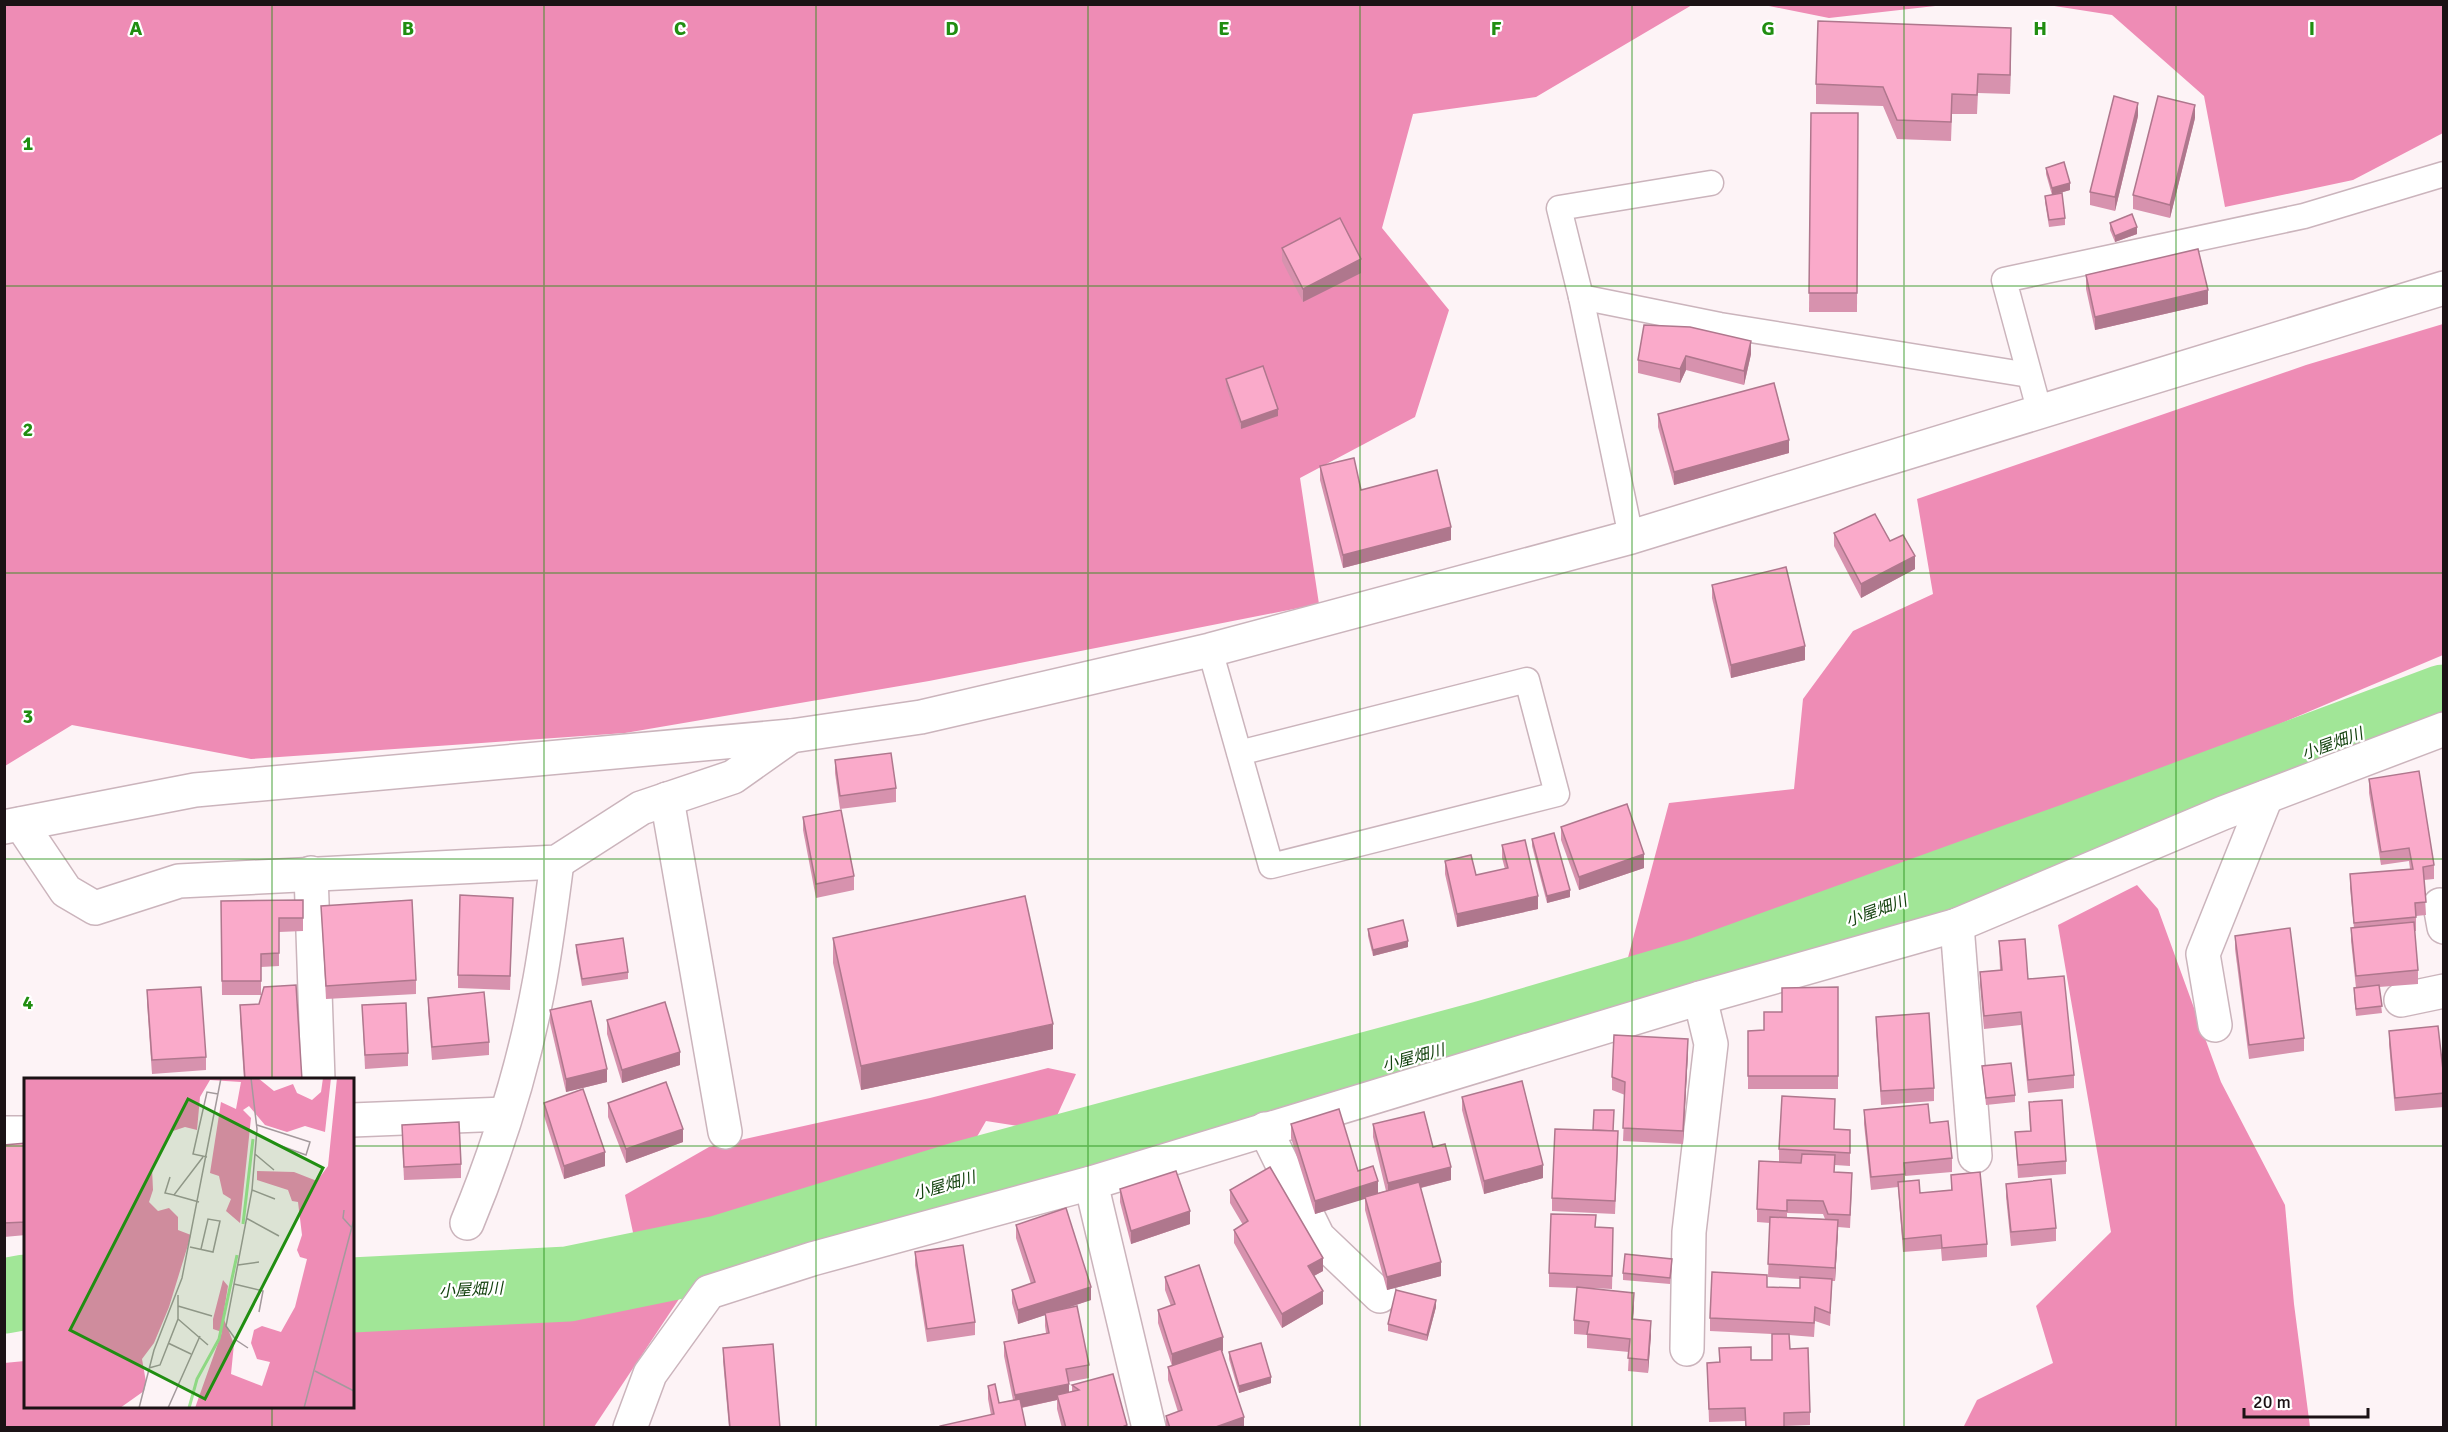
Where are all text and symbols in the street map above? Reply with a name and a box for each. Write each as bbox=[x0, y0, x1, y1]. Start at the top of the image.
text: A bbox=[130, 16, 143, 41]
text: B bbox=[402, 16, 414, 41]
text: C bbox=[674, 16, 686, 41]
text: D bbox=[945, 16, 959, 41]
text: E bbox=[1218, 16, 1230, 41]
text: F bbox=[1491, 16, 1502, 41]
text: G bbox=[1761, 16, 1775, 41]
text: H bbox=[2033, 16, 2047, 41]
text: I bbox=[2309, 16, 2315, 41]
text: 1 bbox=[23, 131, 34, 156]
text: 2 bbox=[23, 417, 33, 442]
text: 3 bbox=[23, 704, 33, 729]
water label: 小屋畑川 bbox=[2299, 723, 2368, 764]
water label: 小屋畑川 bbox=[1843, 890, 1912, 931]
text: 4 bbox=[23, 990, 34, 1015]
water label: 小屋畑川 bbox=[1380, 1040, 1449, 1076]
inset map bbox=[24, 1078, 354, 1408]
water label: 小屋畑川 bbox=[911, 1167, 980, 1204]
water label: 小屋畑川 bbox=[439, 1278, 506, 1302]
scale bar bbox=[2244, 1381, 2368, 1419]
text: 20 m bbox=[2253, 1391, 2291, 1413]

